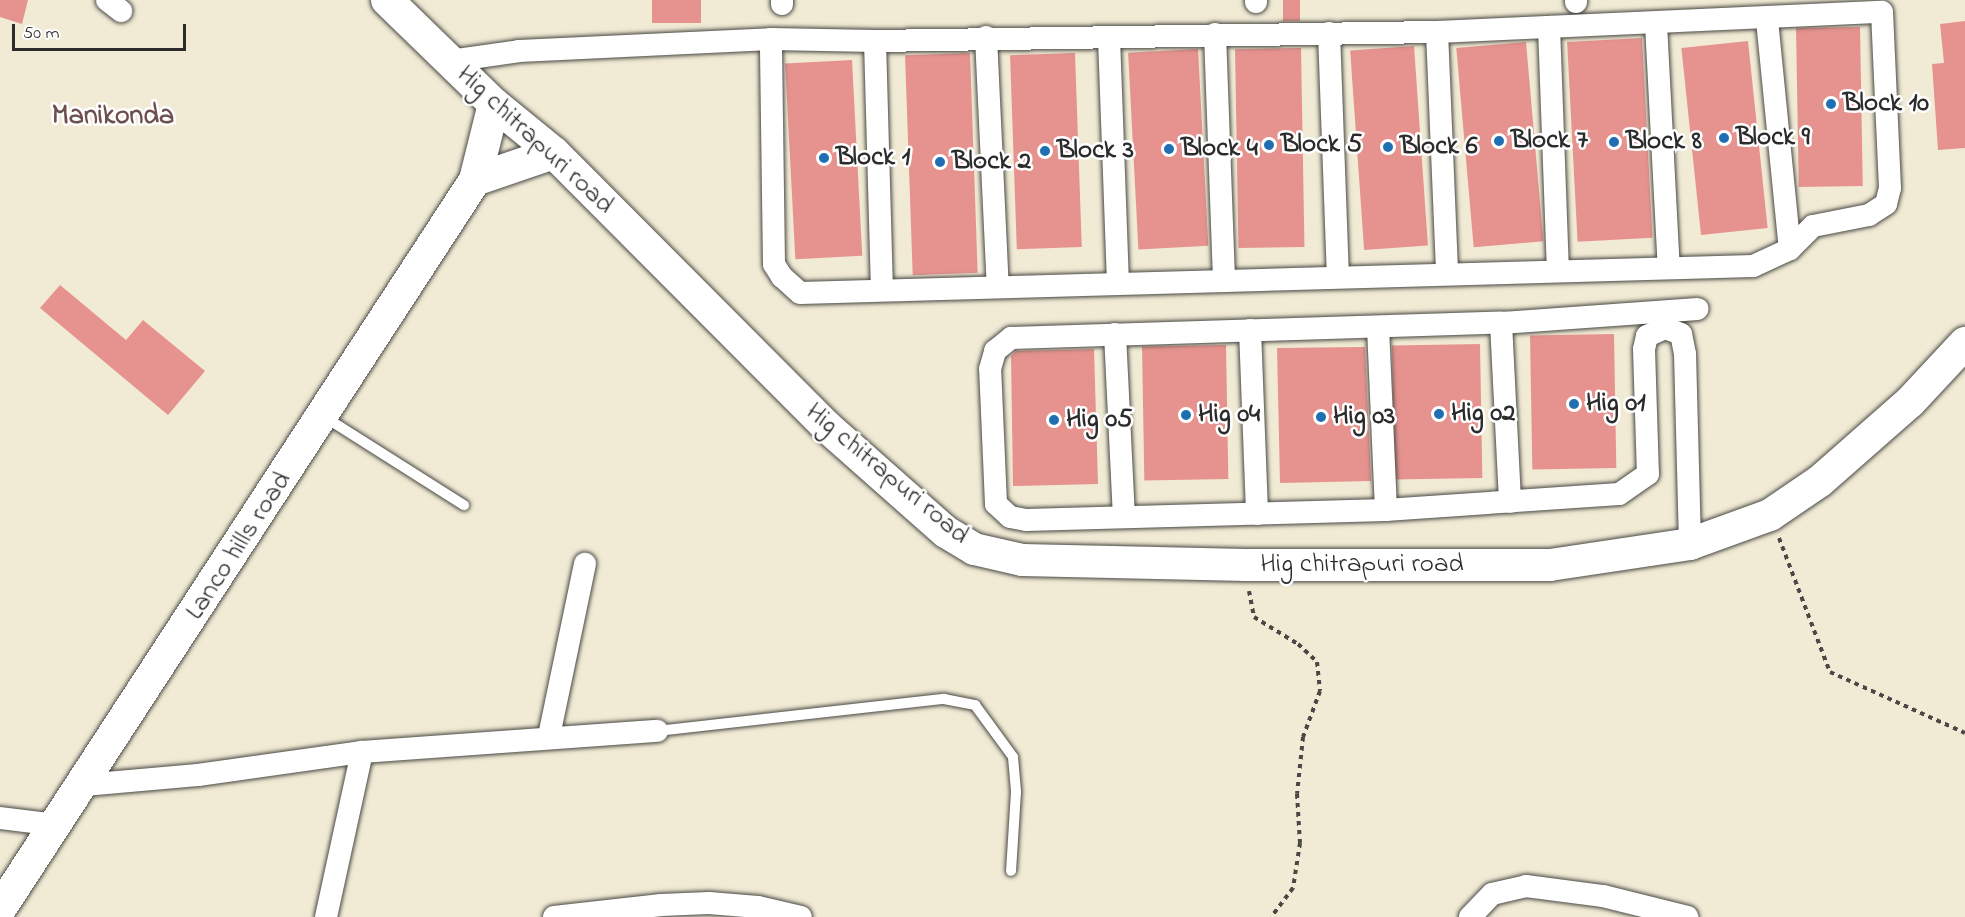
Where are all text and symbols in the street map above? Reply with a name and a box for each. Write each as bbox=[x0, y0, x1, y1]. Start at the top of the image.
scale bar bbox=[15, 12, 189, 50]
text: 50 m bbox=[23, 21, 60, 47]
street label: Hig chitrapuri road bbox=[450, 59, 620, 221]
place label: Block 10 bbox=[1843, 88, 1929, 120]
marker: Block 10 bbox=[1824, 97, 1838, 111]
district label: Manikonda bbox=[52, 100, 174, 134]
place label: Block 9 bbox=[1736, 122, 1810, 154]
place label: Block 7 bbox=[1511, 125, 1588, 157]
place label: Block 8 bbox=[1626, 126, 1702, 158]
place label: Block 5 bbox=[1281, 129, 1362, 161]
place label: Block 6 bbox=[1400, 131, 1478, 163]
marker: Block 9 bbox=[1717, 131, 1731, 145]
place label: Block 4 bbox=[1181, 133, 1258, 165]
marker: Block 7 bbox=[1492, 134, 1506, 148]
place label: Block 3 bbox=[1057, 135, 1134, 167]
marker: Block 8 bbox=[1607, 135, 1621, 149]
marker: Block 5 bbox=[1262, 138, 1276, 152]
marker: Block 6 bbox=[1381, 140, 1395, 154]
place label: Block 1 bbox=[836, 142, 910, 174]
marker: Block 4 bbox=[1162, 142, 1176, 156]
marker: Block 3 bbox=[1038, 144, 1052, 158]
place label: Block 2 bbox=[952, 146, 1031, 178]
marker: Block 1 bbox=[817, 151, 831, 165]
marker: Block 2 bbox=[933, 155, 947, 169]
place label: Hig 01 bbox=[1586, 388, 1646, 420]
street label: Hig chitrapuri road bbox=[799, 396, 975, 552]
marker: Hig 01 bbox=[1567, 397, 1581, 411]
place label: Hig 02 bbox=[1451, 398, 1516, 430]
place label: Hig 04 bbox=[1198, 399, 1260, 431]
place label: Hig 03 bbox=[1333, 401, 1395, 433]
place label: Hig 05 bbox=[1066, 404, 1133, 436]
marker: Hig 02 bbox=[1432, 407, 1446, 421]
marker: Hig 04 bbox=[1179, 408, 1193, 422]
marker: Hig 03 bbox=[1314, 410, 1328, 424]
marker: Hig 05 bbox=[1047, 413, 1061, 427]
street label: Lanco hills road bbox=[179, 466, 299, 626]
street label: Hig chitrapuri road bbox=[1260, 549, 1464, 581]

